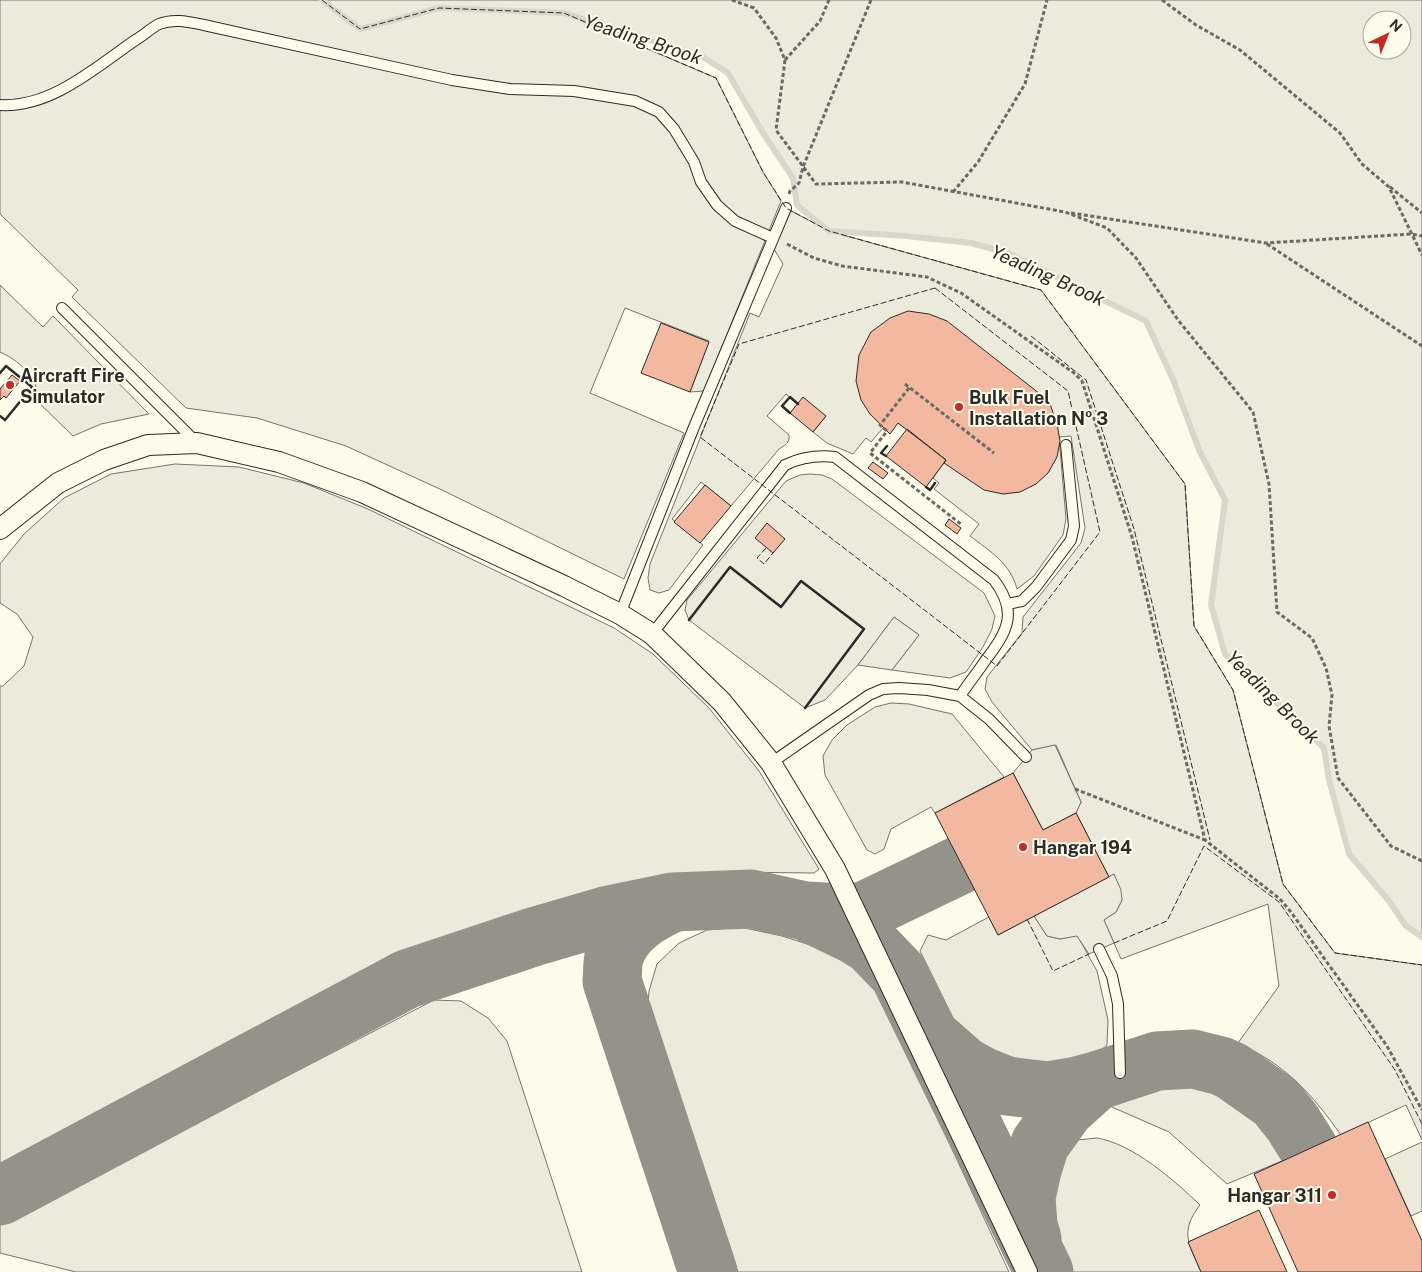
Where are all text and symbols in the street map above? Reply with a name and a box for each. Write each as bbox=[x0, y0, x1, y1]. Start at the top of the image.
water label: Yeading Brook bbox=[581, 10, 705, 69]
north arrow bbox=[1362, 10, 1412, 60]
text: N bbox=[1386, 16, 1405, 35]
water label: Yeading Brook bbox=[987, 240, 1109, 310]
place label: Aircraft Fire Simulator bbox=[20, 365, 125, 407]
marker: Aircraft Fire Simulator bbox=[4, 379, 16, 391]
place label: Bulk Fuel Installation № 3 bbox=[969, 387, 1108, 429]
marker: Bulk Fuel Installation № 3 bbox=[953, 401, 965, 413]
water label: Yeading Brook bbox=[1222, 646, 1325, 749]
place label: Hangar 194 bbox=[1033, 837, 1132, 858]
marker: Hangar 194 bbox=[1017, 841, 1029, 853]
place label: Hangar 311 bbox=[1227, 1185, 1322, 1206]
marker: Hangar 311 bbox=[1326, 1189, 1338, 1201]

